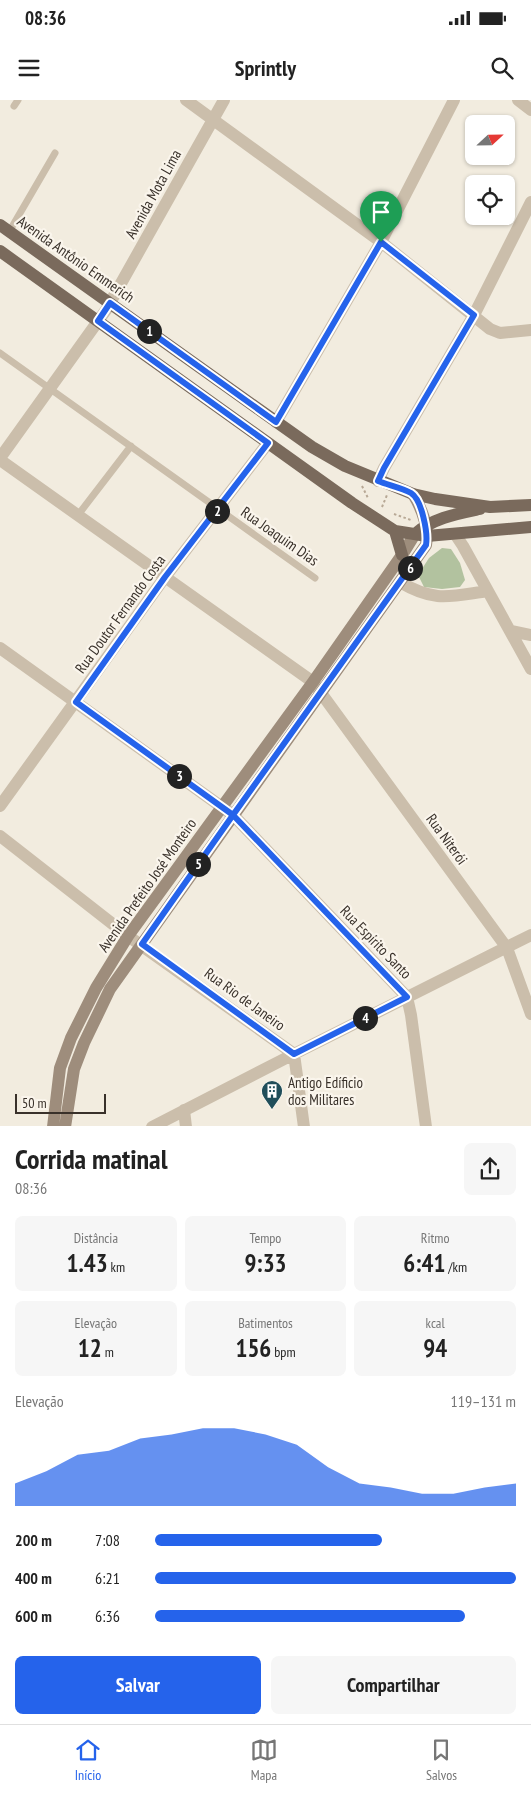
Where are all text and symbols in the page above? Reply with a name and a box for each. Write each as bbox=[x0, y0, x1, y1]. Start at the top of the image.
text: 08:36 bbox=[25, 6, 66, 30]
icon: menu bbox=[15, 54, 43, 82]
text: Sprintly bbox=[235, 54, 296, 82]
icon: search bbox=[488, 54, 516, 82]
north arrow bbox=[465, 115, 515, 165]
map controls bbox=[465, 115, 515, 225]
street label: Avenida Mota Lima bbox=[121, 146, 185, 242]
button: locate bbox=[465, 175, 515, 225]
pin bbox=[360, 191, 402, 242]
icon: arrive bbox=[367, 198, 395, 226]
street label: Avenida Antônio Emmerich bbox=[14, 211, 138, 307]
pin: 1 bbox=[136, 318, 162, 344]
text: 1 bbox=[146, 322, 153, 340]
pin: 2 bbox=[204, 498, 230, 524]
text: 2 bbox=[214, 502, 221, 520]
street label: Rua Joaquim Dias bbox=[238, 502, 322, 570]
street label: Rua Doutor Fernando Costa bbox=[71, 551, 169, 677]
pin: 6 bbox=[398, 556, 422, 580]
text: 6 bbox=[407, 559, 414, 577]
pin: 3 bbox=[166, 764, 192, 788]
text: 3 bbox=[176, 767, 183, 785]
street label: Rua Niterói bbox=[422, 810, 472, 868]
street label: Avenida Prefeito José Monteiro bbox=[94, 814, 200, 956]
pin: 5 bbox=[186, 852, 210, 876]
text: 5 bbox=[195, 855, 202, 873]
street label: Rua Espírito Santo bbox=[336, 901, 416, 983]
street label: Rua Rio de Janeiro bbox=[201, 963, 289, 1035]
pin: 4 bbox=[352, 1006, 378, 1030]
text: 4 bbox=[362, 1009, 369, 1027]
place label: Antigo Edíficio dos Militares bbox=[288, 1073, 363, 1109]
building icon: Antigo Edíficio dos Militares bbox=[260, 1079, 284, 1110]
scale bar bbox=[15, 1092, 106, 1115]
text: 50 m bbox=[22, 1094, 47, 1112]
text: Corrida matinal bbox=[15, 1140, 167, 1177]
button: share bbox=[464, 1143, 516, 1195]
text: 08:36 bbox=[15, 1178, 47, 1198]
text: Distância bbox=[74, 1229, 118, 1247]
text: Tempo bbox=[250, 1229, 281, 1247]
text: Ritmo bbox=[421, 1229, 450, 1247]
text: 1.43 bbox=[66, 1247, 108, 1279]
text: 9:33 bbox=[244, 1247, 287, 1279]
text: 6:41 bbox=[403, 1247, 445, 1279]
text: km bbox=[108, 1258, 125, 1276]
text: /km bbox=[445, 1258, 467, 1276]
text: Elevação bbox=[75, 1314, 117, 1332]
text: Batimentos bbox=[238, 1314, 293, 1332]
text: kcal bbox=[426, 1314, 445, 1332]
text: 12 bbox=[78, 1332, 102, 1364]
text: 156 bbox=[235, 1332, 271, 1364]
text: 94 bbox=[423, 1332, 447, 1364]
text: m bbox=[102, 1343, 114, 1361]
text: bpm bbox=[271, 1343, 296, 1361]
text: Elevação bbox=[15, 1391, 64, 1411]
text: 119–131 m bbox=[451, 1391, 516, 1411]
text: 200 m bbox=[15, 1530, 52, 1550]
text: 7:08 bbox=[95, 1530, 120, 1550]
text: 400 m bbox=[15, 1568, 52, 1588]
text: 6:21 bbox=[95, 1568, 120, 1588]
text: 600 m bbox=[15, 1606, 52, 1626]
text: 6:36 bbox=[95, 1606, 120, 1626]
button: Salvar bbox=[15, 1656, 261, 1714]
button: Compartilhar bbox=[271, 1656, 516, 1714]
tab: Início bbox=[74, 1736, 102, 1784]
tab: Mapa bbox=[250, 1736, 278, 1784]
tab: Salvos bbox=[426, 1736, 457, 1784]

